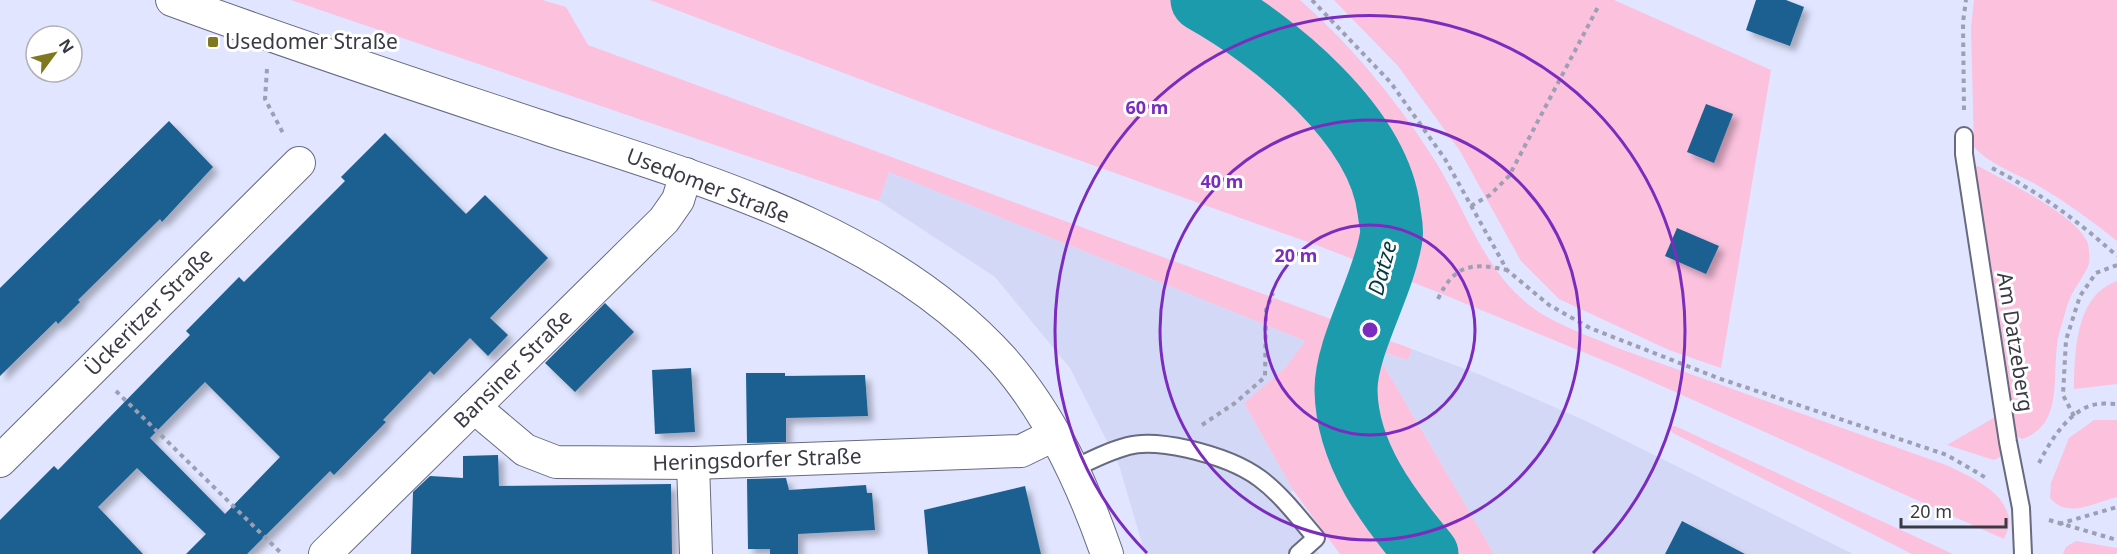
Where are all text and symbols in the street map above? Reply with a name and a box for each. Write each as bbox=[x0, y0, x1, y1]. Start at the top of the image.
north arrow bbox=[24, 24, 84, 84]
place label: Usedomer Straße bbox=[225, 27, 398, 55]
text: N bbox=[54, 34, 79, 57]
marker: Usedomer Straße bbox=[206, 35, 220, 49]
text: 60 m bbox=[1126, 95, 1168, 119]
street label: Usedomer Straße bbox=[623, 141, 794, 229]
text: 40 m bbox=[1201, 169, 1243, 193]
water label: Datze bbox=[1359, 237, 1403, 298]
street label: Ückeritzer Straße bbox=[78, 241, 218, 381]
text: 20 m bbox=[1275, 243, 1317, 267]
street label: Am Datzeberg bbox=[1991, 270, 2041, 414]
street label: Bansiner Straße bbox=[447, 303, 578, 434]
centre of rings bbox=[1360, 320, 1380, 340]
street label: Heringsdorfer Straße bbox=[652, 441, 862, 477]
scale bar bbox=[1901, 491, 2006, 529]
text: 20 m bbox=[1910, 499, 1952, 523]

